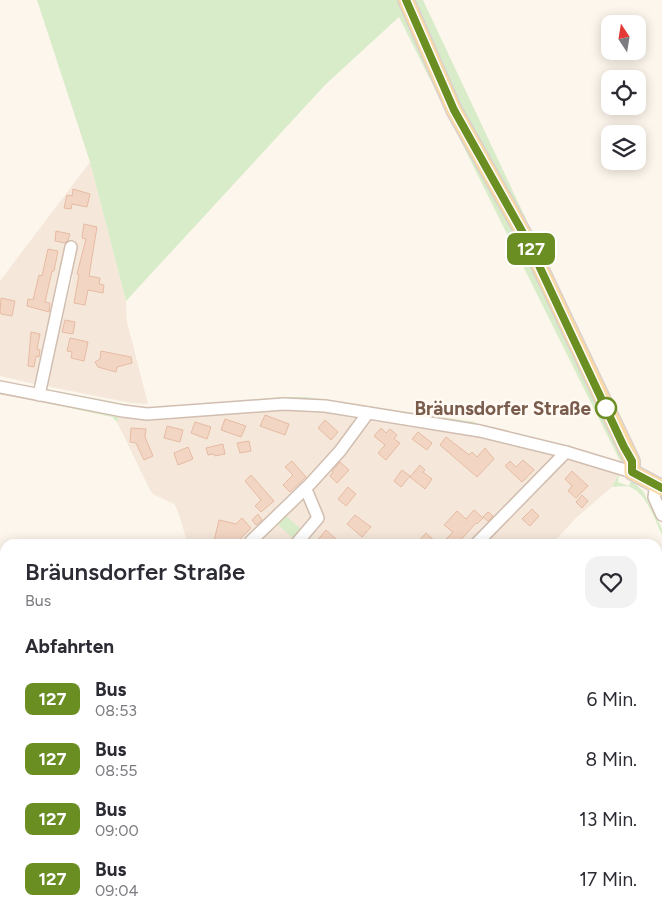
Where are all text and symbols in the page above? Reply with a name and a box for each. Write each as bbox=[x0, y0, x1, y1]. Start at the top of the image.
north arrow bbox=[601, 15, 646, 60]
map controls bbox=[601, 15, 646, 170]
button: locate bbox=[601, 70, 646, 115]
button: layers bbox=[601, 125, 646, 170]
line badge: 127 bbox=[502, 233, 560, 265]
text: 127 bbox=[517, 238, 545, 260]
place label: Bräunsdorfer Straße bbox=[414, 397, 591, 420]
marker: Bräunsdorfer Straße bbox=[595, 397, 617, 419]
button: heart bbox=[585, 556, 637, 608]
text: Bräunsdorfer Straße bbox=[25, 557, 245, 586]
text: Bus bbox=[25, 591, 51, 610]
text: Abfahrten bbox=[25, 635, 114, 658]
text: Bus bbox=[95, 678, 126, 701]
text: 127 bbox=[38, 688, 67, 710]
text: 6 Min. bbox=[587, 688, 637, 711]
text: 08:53 bbox=[95, 701, 137, 720]
text: Bus bbox=[95, 738, 126, 761]
text: 127 bbox=[38, 748, 67, 770]
text: 8 Min. bbox=[586, 748, 637, 771]
text: 08:55 bbox=[95, 761, 138, 780]
text: Bus bbox=[95, 798, 126, 821]
text: 127 bbox=[38, 808, 67, 830]
text: 13 Min. bbox=[579, 808, 637, 831]
text: 09:00 bbox=[95, 821, 139, 840]
text: Bus bbox=[95, 858, 126, 881]
text: 127 bbox=[38, 868, 67, 890]
text: 17 Min. bbox=[579, 868, 637, 891]
text: 09:04 bbox=[95, 881, 139, 900]

